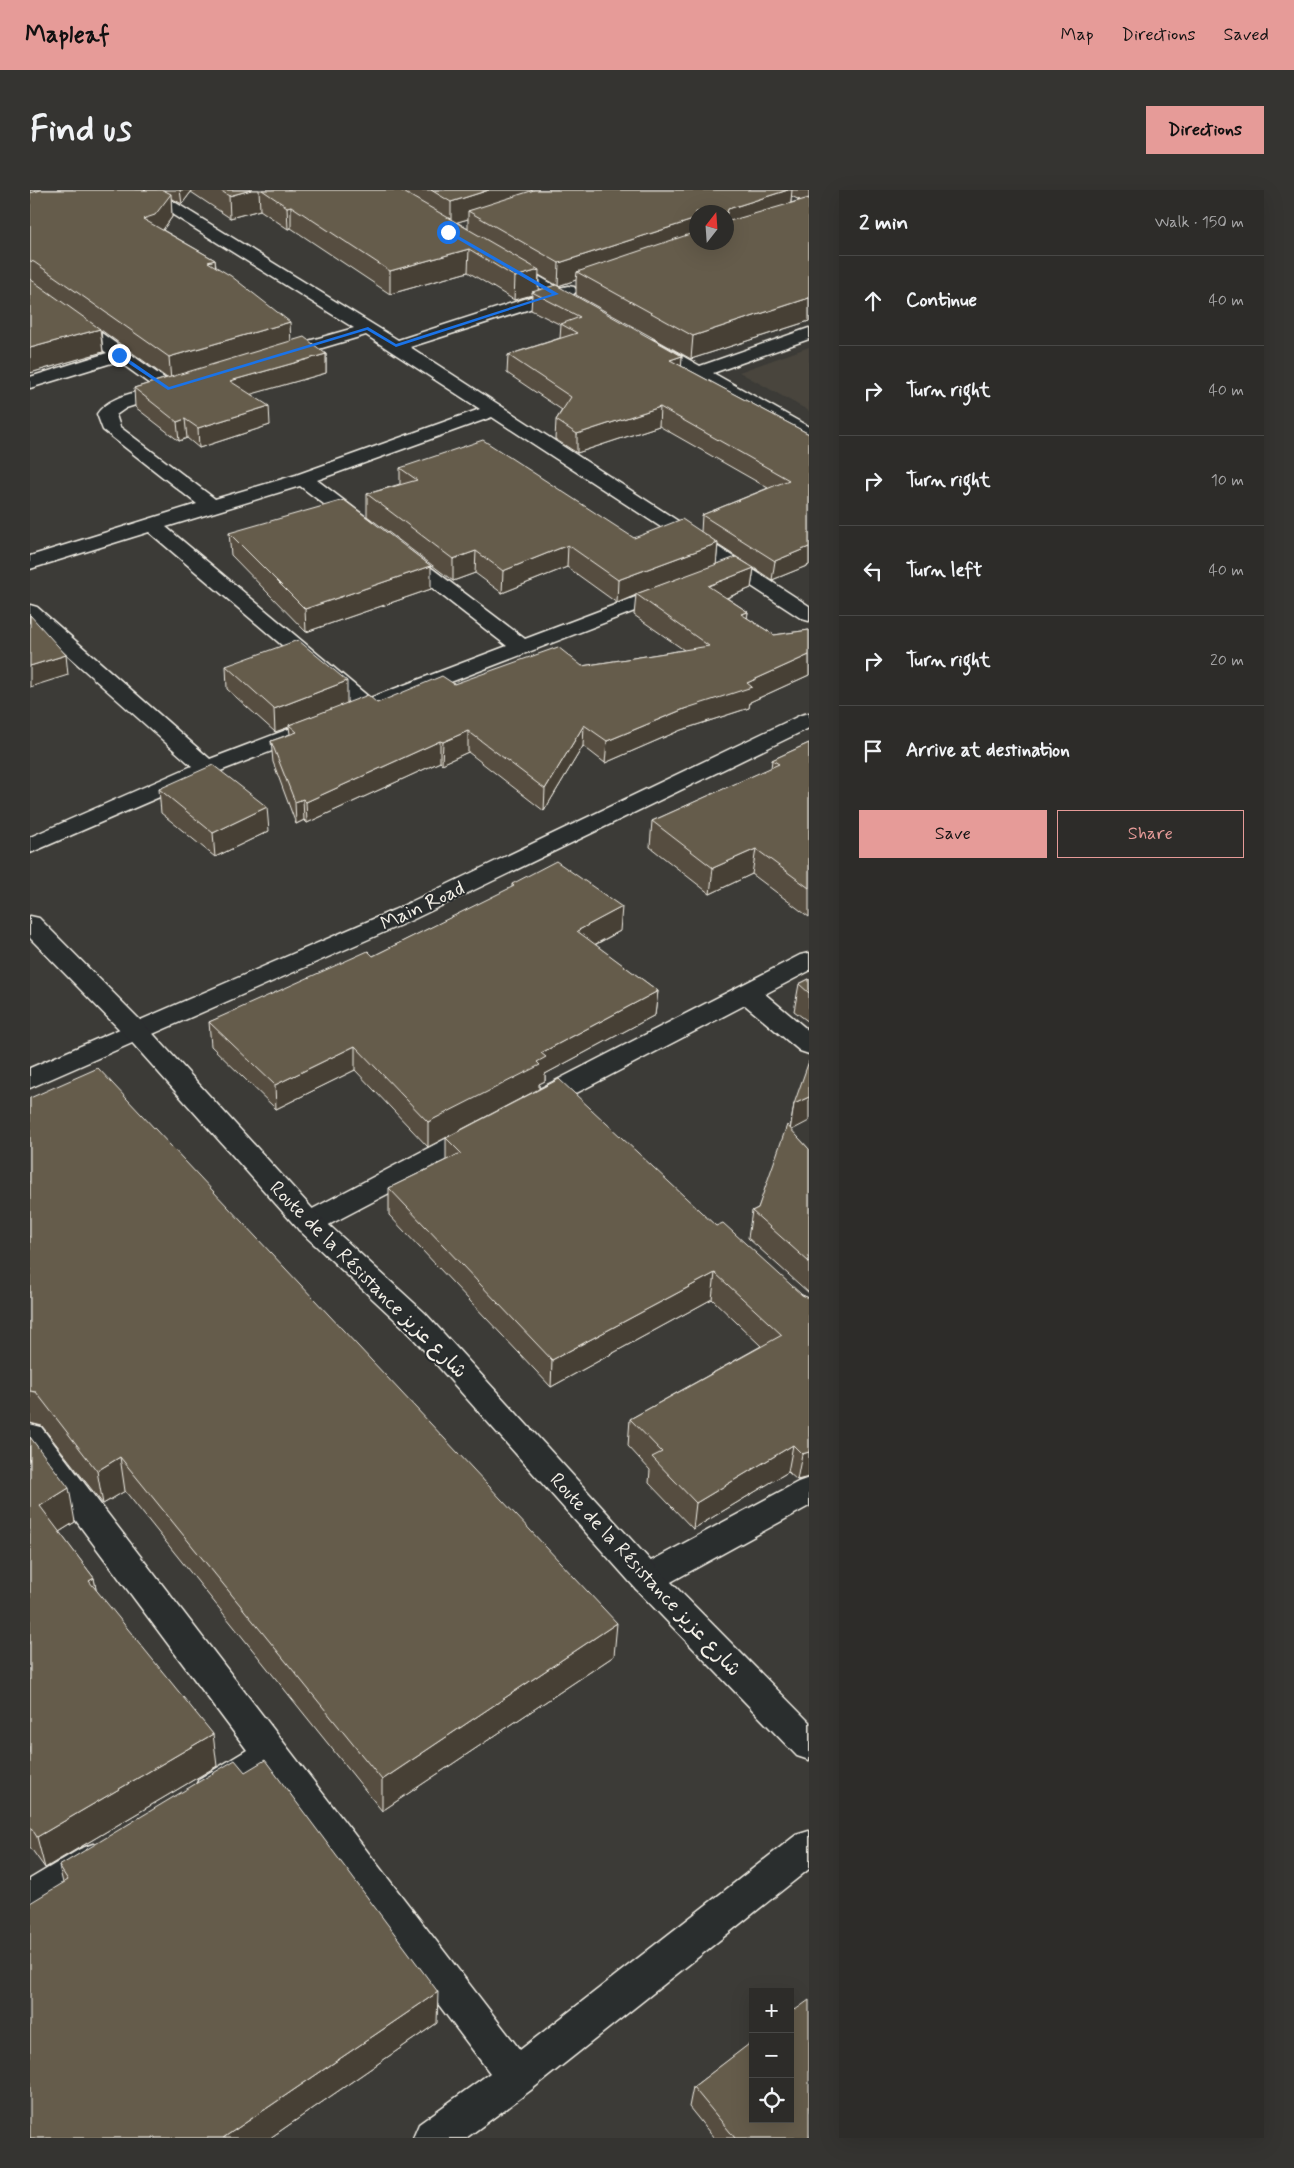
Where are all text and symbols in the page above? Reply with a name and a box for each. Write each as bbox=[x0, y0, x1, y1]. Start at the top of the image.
text: Mapleaf bbox=[25, 20, 110, 51]
text: Map bbox=[1061, 23, 1094, 47]
text: Directions bbox=[1122, 23, 1196, 47]
text: Saved bbox=[1224, 23, 1269, 47]
button: Directions bbox=[1146, 106, 1264, 154]
text: Find us bbox=[30, 107, 132, 153]
north arrow bbox=[689, 205, 734, 250]
text: 2 min bbox=[859, 209, 908, 237]
text: Walk · 150 m bbox=[1155, 212, 1244, 233]
route start bbox=[437, 221, 460, 244]
icon: ahead bbox=[859, 287, 887, 315]
text: Continue bbox=[906, 288, 977, 313]
text: 40 m bbox=[1208, 290, 1244, 311]
route end bbox=[108, 344, 131, 367]
icon: right bbox=[859, 377, 887, 405]
text: Turn right bbox=[906, 378, 990, 403]
text: 40 m bbox=[1208, 380, 1244, 401]
icon: right bbox=[859, 467, 887, 495]
text: Turn right bbox=[906, 468, 990, 493]
text: 10 m bbox=[1211, 470, 1244, 491]
icon: left bbox=[859, 557, 887, 585]
text: Turn left bbox=[906, 558, 982, 583]
text: 40 m bbox=[1208, 560, 1244, 581]
icon: right bbox=[859, 647, 887, 675]
text: Turn right bbox=[906, 648, 990, 673]
text: 20 m bbox=[1210, 650, 1244, 671]
icon: arrive bbox=[859, 737, 887, 765]
text: Arrive at destination bbox=[906, 738, 1070, 763]
button: Save bbox=[859, 810, 1047, 858]
button: Share bbox=[1057, 810, 1244, 858]
street label: Main Road bbox=[376, 875, 469, 938]
street label: Route de la Résistance شارع عزيز bbox=[263, 1175, 473, 1385]
street label: Route de la Résistance شارع عزيز bbox=[543, 1467, 747, 1683]
map controls bbox=[749, 1988, 794, 2123]
button: + bbox=[749, 1988, 794, 2033]
button: − bbox=[749, 2033, 794, 2078]
button: locate bbox=[749, 2078, 794, 2123]

